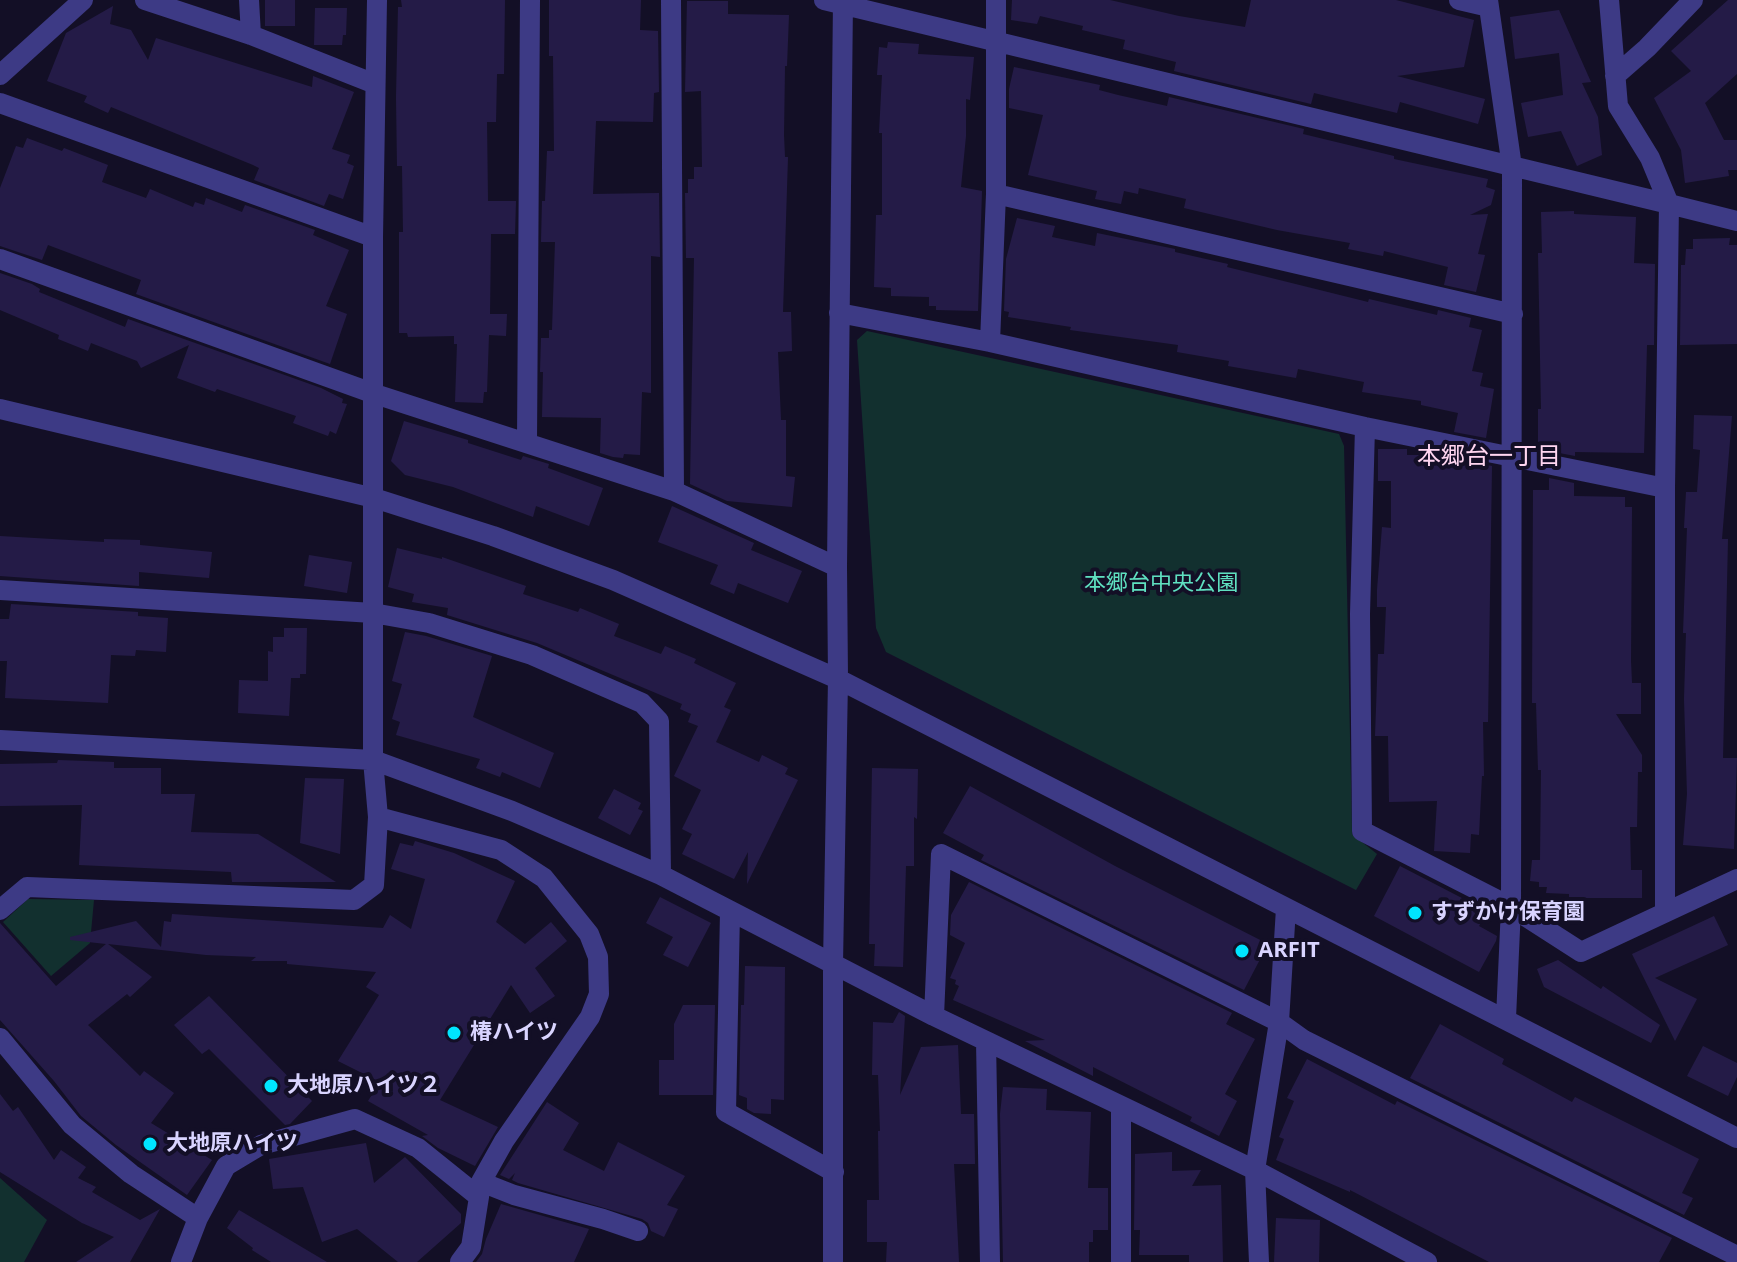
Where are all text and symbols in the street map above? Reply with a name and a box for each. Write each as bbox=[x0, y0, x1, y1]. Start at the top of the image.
district label: 本郷台一丁目 bbox=[1417, 443, 1561, 471]
park label: 本郷台中央公園 bbox=[1084, 571, 1238, 597]
place label: すずかけ保育園 bbox=[1431, 900, 1585, 926]
marker: すずかけ保育園 bbox=[1406, 904, 1424, 922]
place label: ARFIT bbox=[1258, 938, 1320, 964]
marker: ARFIT bbox=[1233, 942, 1251, 960]
place label: 椿ハイツ bbox=[470, 1020, 558, 1046]
marker: 椿ハイツ bbox=[445, 1024, 463, 1042]
place label: 大地原ハイツ２ bbox=[287, 1073, 441, 1099]
marker: 大地原ハイツ２ bbox=[262, 1077, 280, 1095]
place label: 大地原ハイツ bbox=[166, 1131, 298, 1157]
marker: 大地原ハイツ bbox=[141, 1135, 159, 1153]

